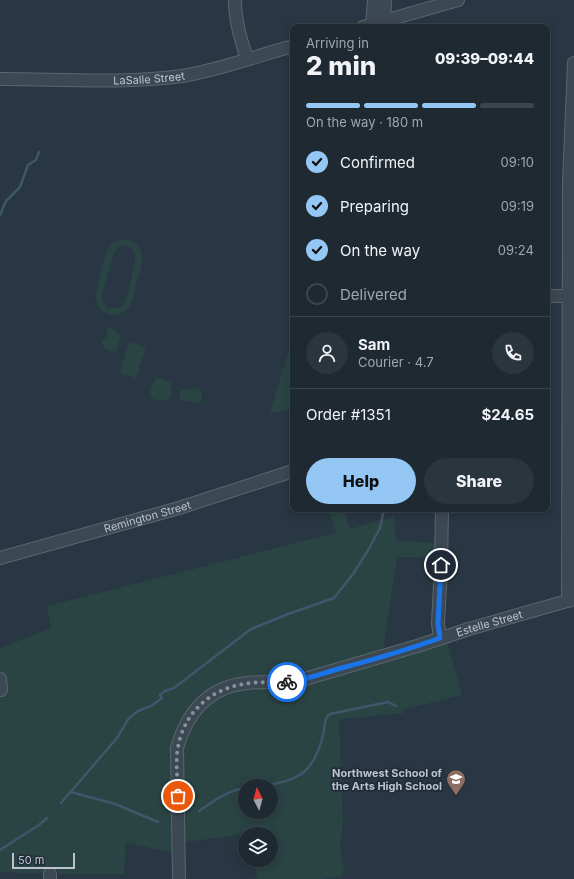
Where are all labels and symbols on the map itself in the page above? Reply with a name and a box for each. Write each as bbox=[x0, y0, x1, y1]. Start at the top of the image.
street label: LaSalle Street bbox=[113, 69, 186, 87]
street label: Remington Street bbox=[102, 498, 193, 536]
pin bbox=[424, 548, 458, 582]
street label: Estelle Street bbox=[454, 607, 524, 640]
courier bbox=[267, 662, 307, 702]
place label: Northwest School of the Arts High School bbox=[332, 766, 443, 793]
school or university icon: Northwest School of the Arts High School bbox=[445, 768, 467, 796]
pin bbox=[161, 779, 195, 813]
north arrow bbox=[238, 779, 278, 819]
scale bar bbox=[12, 851, 75, 870]

